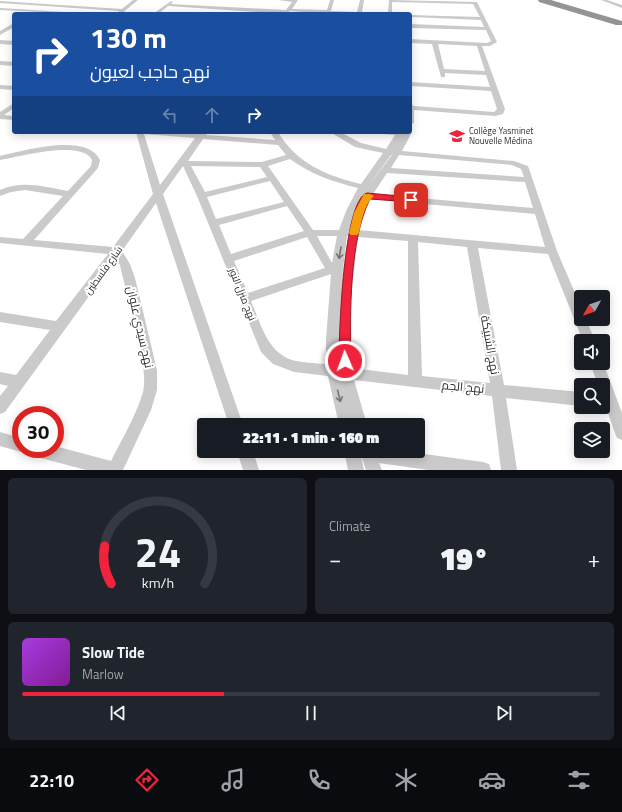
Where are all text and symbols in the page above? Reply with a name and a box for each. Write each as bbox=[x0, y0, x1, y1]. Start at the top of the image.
text: 130 m bbox=[90, 16, 167, 59]
icon: right bbox=[24, 28, 76, 80]
text: نهج حاجب لعيون bbox=[90, 58, 210, 85]
icon: left bbox=[159, 104, 181, 126]
icon: ahead bbox=[201, 104, 223, 126]
icon: right bbox=[243, 104, 265, 126]
place label: Collège Yasminet Nouvelle Médina bbox=[469, 124, 534, 147]
school or university icon: Collège Yasminet Nouvelle Médina bbox=[448, 127, 466, 145]
pin bbox=[394, 183, 428, 217]
icon: arrive bbox=[400, 189, 422, 211]
street label: شارع فلسطين bbox=[81, 243, 126, 298]
one-way arrow bbox=[336, 246, 344, 259]
street label: نهج منزل النور bbox=[225, 265, 260, 323]
street label: نهج سيدي علوان bbox=[121, 284, 159, 370]
north arrow bbox=[574, 290, 610, 326]
map controls bbox=[574, 290, 610, 458]
street label: نهج الشبيكة bbox=[476, 314, 505, 376]
button: sound bbox=[574, 334, 610, 370]
position arrow bbox=[324, 340, 366, 382]
street label: نهج الجم bbox=[441, 375, 485, 398]
button: search bbox=[574, 378, 610, 414]
one-way arrow bbox=[335, 389, 343, 402]
speed limit sign: 30 bbox=[12, 406, 64, 458]
button: layers bbox=[574, 422, 610, 458]
text: 22:11 · 1 min · 160 m bbox=[243, 426, 379, 449]
text: Climate bbox=[329, 516, 370, 536]
text: 24 bbox=[134, 520, 181, 583]
text: 19° bbox=[440, 536, 489, 582]
text: − bbox=[329, 542, 341, 576]
text: + bbox=[588, 542, 600, 576]
text: km/h bbox=[141, 572, 174, 594]
text: Slow Tide bbox=[82, 641, 145, 664]
text: Marlow bbox=[82, 664, 124, 684]
icon: previous bbox=[107, 702, 129, 724]
icon: pause bbox=[300, 702, 322, 724]
icon: next bbox=[493, 702, 515, 724]
icon: directions bbox=[133, 766, 161, 794]
icon: music bbox=[219, 766, 247, 794]
icon: phone bbox=[305, 766, 333, 794]
icon: climate bbox=[392, 766, 420, 794]
icon: car bbox=[478, 766, 506, 794]
icon: filters bbox=[565, 766, 593, 794]
text: 22:10 bbox=[29, 767, 74, 794]

